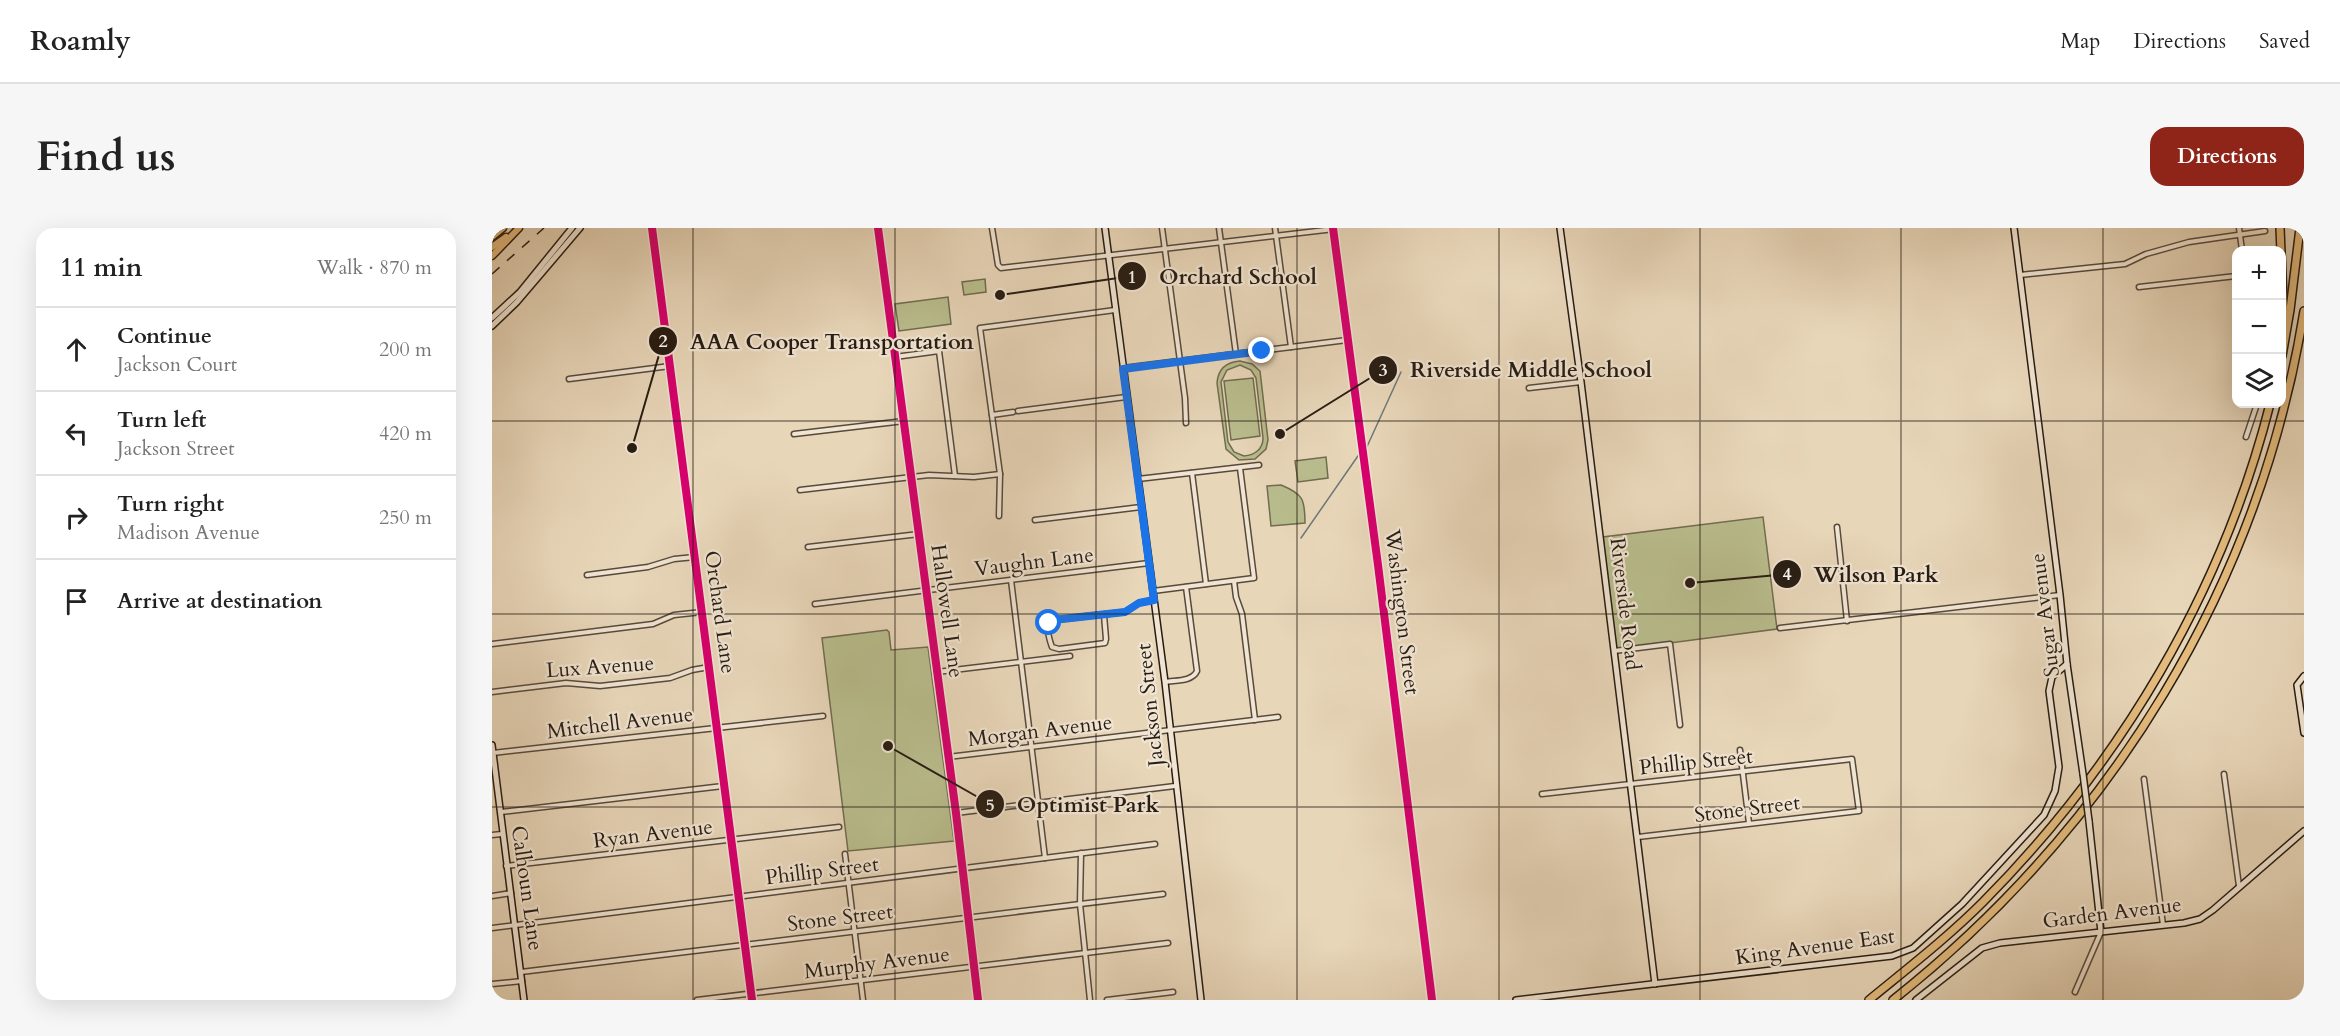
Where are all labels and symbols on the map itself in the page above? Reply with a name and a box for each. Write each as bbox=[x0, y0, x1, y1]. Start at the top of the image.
callout: Orchard School bbox=[1117, 256, 1329, 296]
text: Orchard School bbox=[1159, 262, 1318, 292]
text: 1 bbox=[1127, 265, 1137, 290]
callout: AAA Cooper Transportation bbox=[648, 321, 986, 361]
text: AAA Cooper Transportation bbox=[690, 327, 974, 357]
text: 2 bbox=[658, 329, 668, 354]
route end bbox=[1248, 337, 1274, 363]
callout: Riverside Middle School bbox=[1368, 350, 1664, 390]
text: Riverside Middle School bbox=[1410, 355, 1653, 385]
text: 3 bbox=[1378, 358, 1388, 383]
street label: Washington Street bbox=[1377, 527, 1427, 697]
street label: Riverside Road bbox=[1602, 536, 1648, 672]
street label: Vaughn Lane bbox=[973, 540, 1095, 584]
street label: Hallowell Lane bbox=[923, 542, 971, 680]
street label: Orchard Lane bbox=[697, 549, 743, 675]
street label: Sugar Avenue bbox=[2023, 552, 2067, 678]
callout: Wilson Park bbox=[1772, 554, 1951, 594]
text: Wilson Park bbox=[1813, 560, 1939, 590]
text: 4 bbox=[1782, 562, 1792, 587]
route start bbox=[1035, 609, 1061, 635]
street label: Jackson Street bbox=[1129, 642, 1171, 771]
street label: Lux Avenue bbox=[545, 649, 655, 685]
street label: Mitchell Avenue bbox=[545, 700, 695, 746]
street label: Morgan Avenue bbox=[966, 708, 1114, 754]
street label: Phillip Street bbox=[1638, 742, 1754, 782]
callout: Optimist Park bbox=[975, 784, 1172, 824]
street label: Stone Street bbox=[1693, 788, 1802, 830]
text: Optimist Park bbox=[1017, 790, 1159, 820]
text: 5 bbox=[985, 793, 995, 818]
street label: Ryan Avenue bbox=[591, 812, 715, 856]
street label: Calhoun Lane bbox=[504, 824, 550, 952]
street label: Phillip Street bbox=[764, 850, 881, 892]
street label: Garden Avenue bbox=[2041, 890, 2183, 936]
street label: Stone Street bbox=[786, 897, 895, 939]
street label: King Avenue East bbox=[1734, 921, 1897, 973]
street label: Murphy Avenue bbox=[803, 940, 951, 986]

